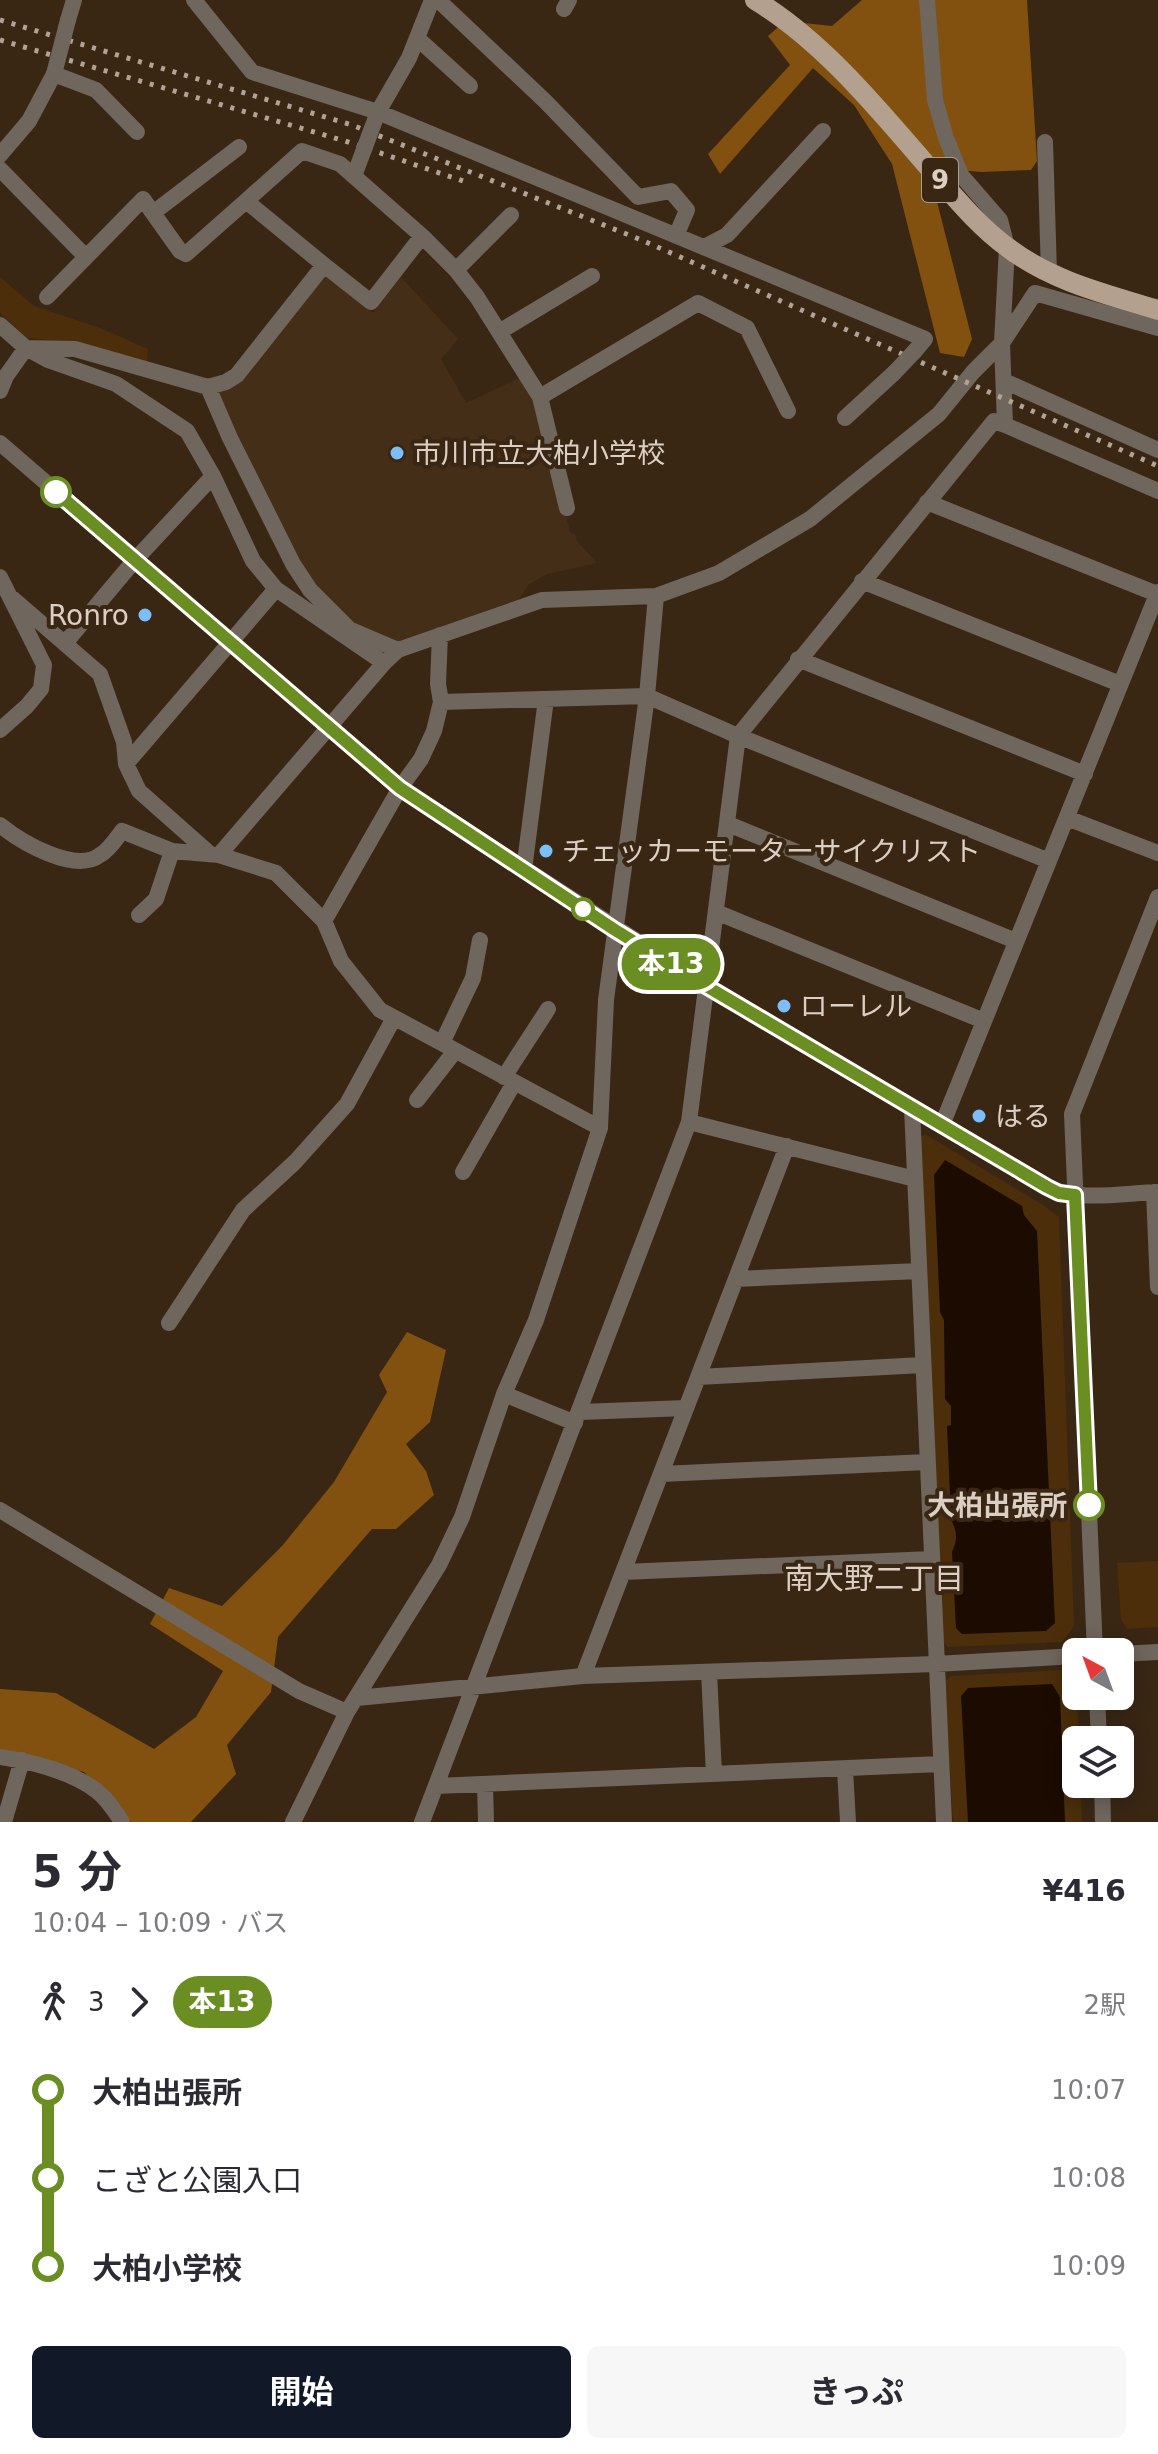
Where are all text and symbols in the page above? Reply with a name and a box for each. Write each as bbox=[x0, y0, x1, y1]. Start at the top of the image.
road number: 9 bbox=[922, 158, 958, 202]
place label: 市川市立大柏小学校 bbox=[413, 437, 665, 470]
marker: 市川市立大柏小学校 bbox=[388, 444, 406, 462]
unlabelled marker bbox=[41, 477, 71, 507]
place label: Ronro bbox=[48, 599, 129, 632]
marker: Ronro bbox=[136, 606, 154, 624]
place label: チェッカーモーターサイクリスト bbox=[562, 835, 981, 868]
marker: チェッカーモーターサイクリスト bbox=[537, 842, 555, 860]
unlabelled marker bbox=[572, 898, 594, 920]
line badge: 本13 bbox=[625, 938, 717, 990]
text: 本13 bbox=[638, 947, 704, 980]
place label: ローレル bbox=[800, 990, 912, 1023]
marker: ローレル bbox=[775, 997, 793, 1015]
place label: はる bbox=[995, 1100, 1051, 1133]
marker: はる bbox=[970, 1107, 988, 1125]
place label: 大柏出張所 bbox=[927, 1489, 1067, 1522]
marker: 大柏出張所 bbox=[1074, 1490, 1104, 1520]
district label: 南大野二丁目 bbox=[784, 1561, 964, 1596]
north arrow bbox=[1062, 1638, 1134, 1710]
map controls bbox=[1062, 1638, 1134, 1798]
button: layers bbox=[1062, 1726, 1134, 1798]
text: 5 分 bbox=[32, 1846, 122, 1897]
text: ¥416 bbox=[1043, 1873, 1126, 1908]
text: 10:04 – 10:09 · バス bbox=[32, 1908, 288, 1938]
icon: walk bbox=[32, 1980, 76, 2024]
icon: forward bbox=[117, 1980, 161, 2024]
text: 本13 bbox=[189, 1985, 256, 2018]
text: 3 bbox=[88, 1987, 105, 2017]
text: 2駅 bbox=[1083, 1990, 1126, 2020]
text: 大柏出張所 bbox=[92, 2075, 242, 2110]
text: 10:07 bbox=[1051, 2075, 1126, 2105]
text: こざと公園入口 bbox=[92, 2163, 302, 2198]
text: 10:08 bbox=[1051, 2163, 1126, 2193]
text: 大柏小学校 bbox=[92, 2251, 242, 2286]
text: 10:09 bbox=[1051, 2251, 1126, 2281]
button: 開始 bbox=[32, 2346, 571, 2438]
button: きっぷ bbox=[587, 2346, 1126, 2438]

